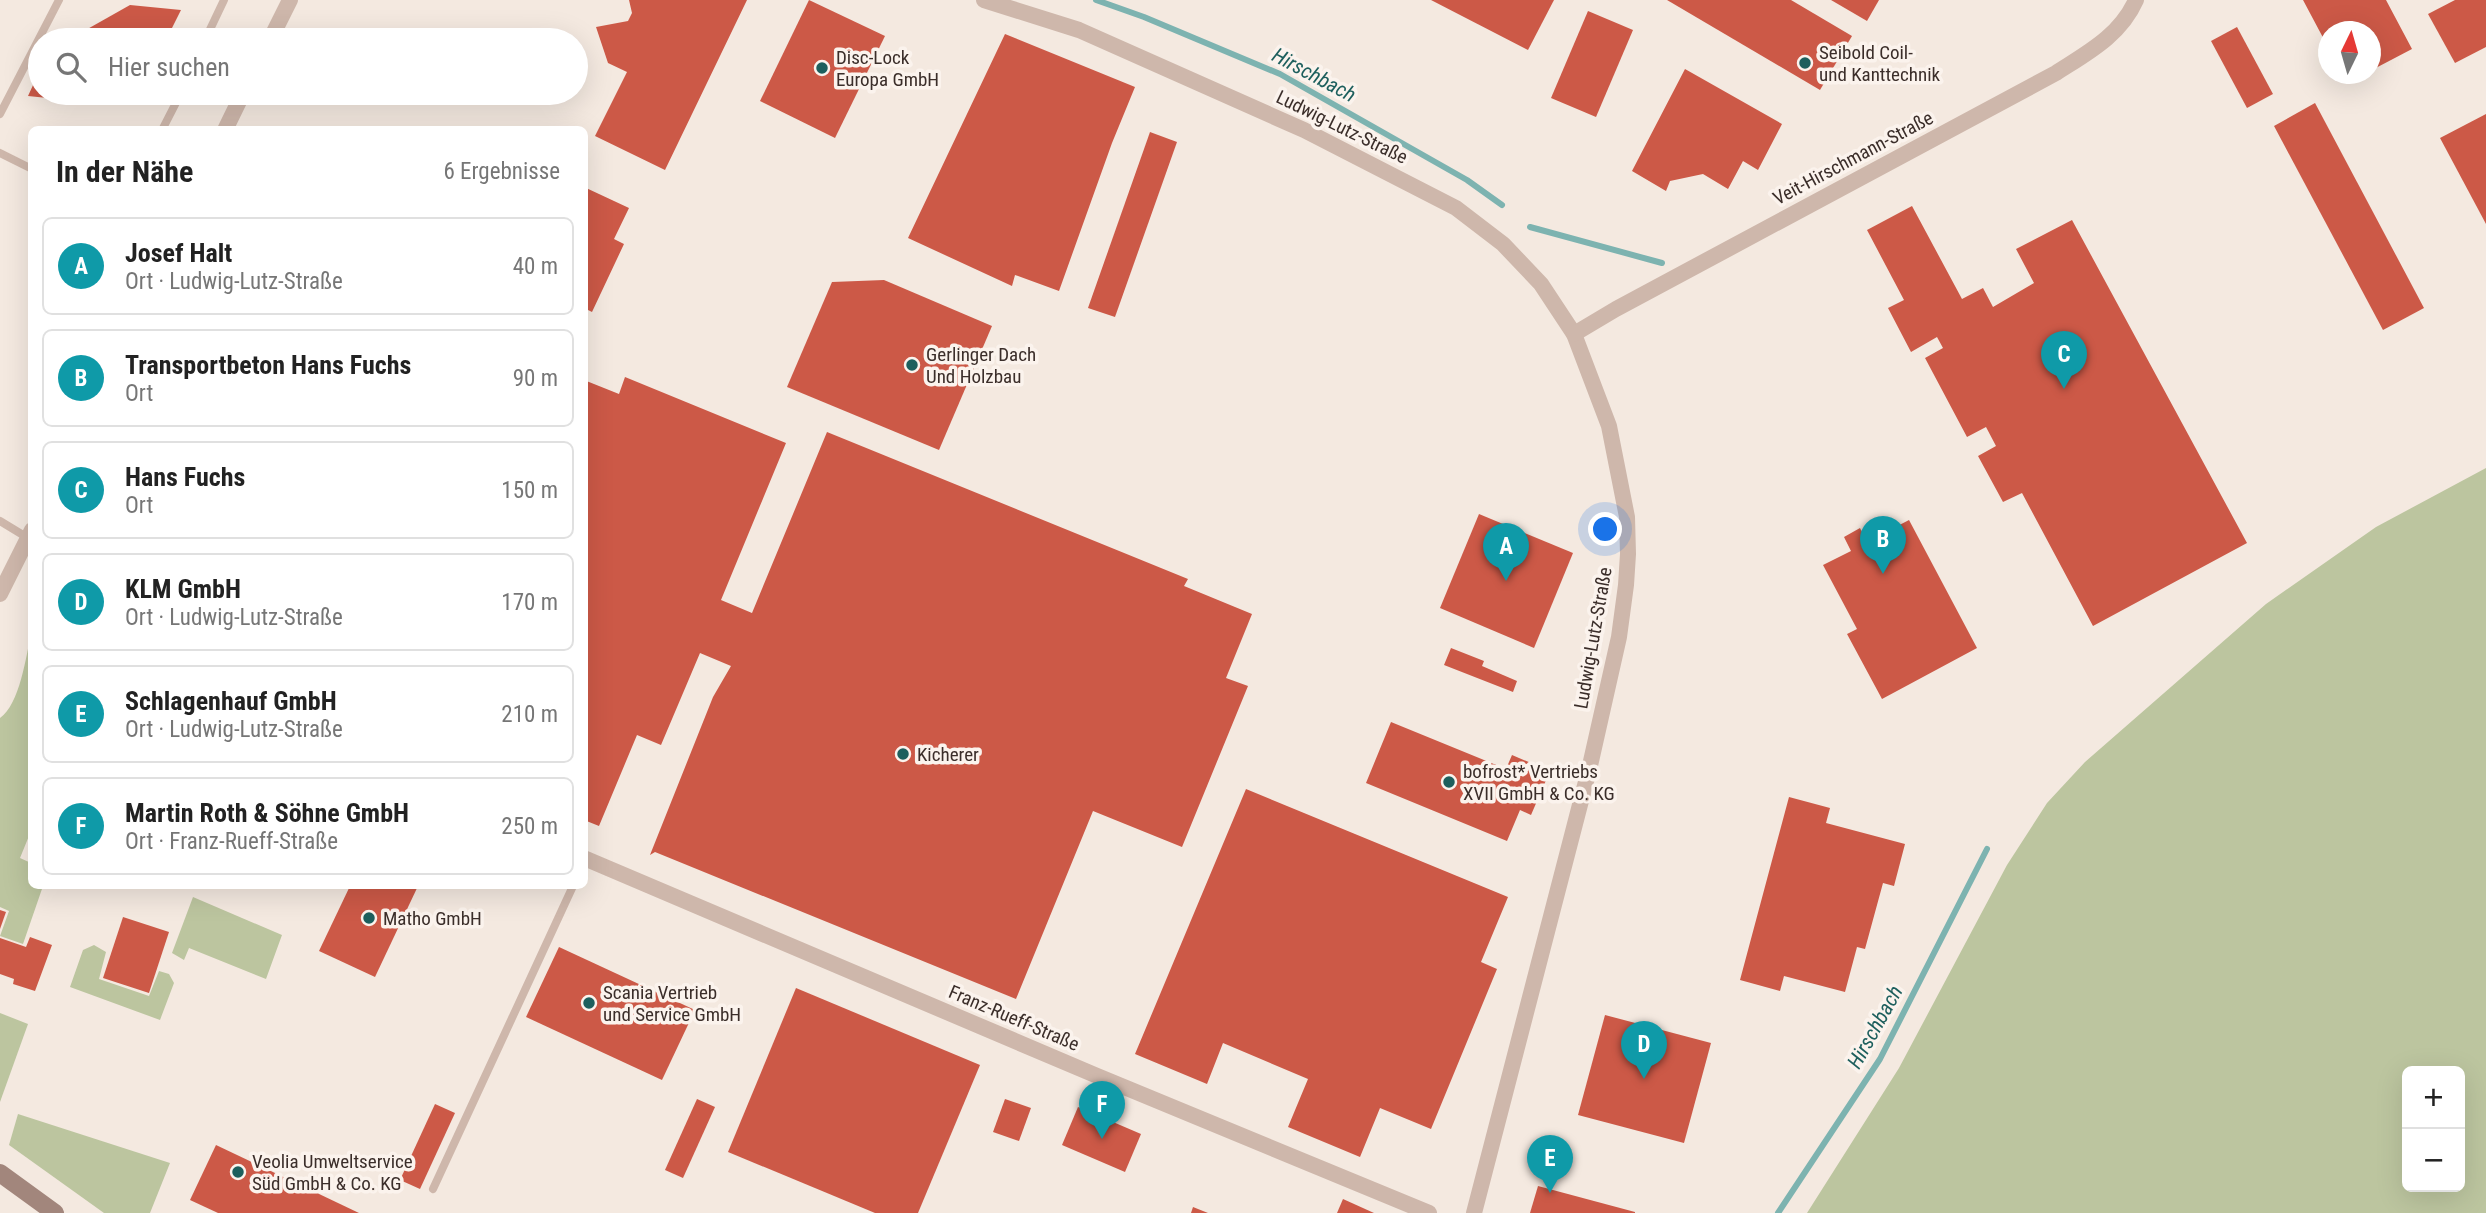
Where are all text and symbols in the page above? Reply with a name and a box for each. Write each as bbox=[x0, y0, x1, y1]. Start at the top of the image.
north arrow bbox=[2318, 21, 2381, 84]
search box bbox=[28, 28, 588, 105]
place label: Seibold Coil- und Kanttechnik bbox=[1819, 41, 1941, 86]
water label: Hirschbach bbox=[1268, 43, 1360, 107]
place label: Disc-Lock Europa GmbH bbox=[836, 46, 939, 91]
icon: search bbox=[52, 48, 90, 86]
text: Hier suchen bbox=[108, 52, 230, 82]
marker: Seibold Coil- und Kanttechnik bbox=[1797, 55, 1813, 71]
marker: Disc-Lock Europa GmbH bbox=[814, 60, 830, 76]
street label: Ludwig-Lutz-Straße bbox=[1273, 85, 1412, 169]
street label: Veit-Hirschmann-Straße bbox=[1769, 106, 1937, 210]
text: In der Nähe bbox=[56, 154, 193, 189]
text: 6 Ergebnisse bbox=[443, 158, 560, 185]
text: Josef Halt bbox=[125, 238, 232, 268]
text: A bbox=[74, 253, 88, 280]
text: 40 m bbox=[513, 253, 558, 280]
text: Ort · Ludwig-Lutz-Straße bbox=[125, 268, 343, 295]
pin: C bbox=[2041, 331, 2087, 389]
place label: Gerlinger Dach Und Holzbau bbox=[926, 343, 1036, 388]
text: Transportbeton Hans Fuchs bbox=[125, 350, 411, 380]
marker: Gerlinger Dach Und Holzbau bbox=[904, 357, 920, 373]
text: B bbox=[75, 365, 87, 392]
text: 90 m bbox=[513, 365, 558, 392]
text: Ort bbox=[125, 380, 153, 407]
text: Hans Fuchs bbox=[125, 462, 245, 492]
text: C bbox=[74, 477, 88, 504]
text: 150 m bbox=[501, 477, 558, 504]
text: Ort bbox=[125, 492, 153, 519]
your location bbox=[1588, 512, 1622, 546]
pin: B bbox=[1860, 516, 1906, 574]
pin: A bbox=[1483, 523, 1529, 581]
street label: Ludwig-Lutz-Straße bbox=[1569, 565, 1617, 711]
text: KLM GmbH bbox=[125, 574, 241, 604]
text: D bbox=[75, 589, 88, 616]
text: 170 m bbox=[501, 589, 558, 616]
text: Ort · Ludwig-Lutz-Straße bbox=[125, 604, 343, 631]
text: Schlagenhauf GmbH bbox=[125, 686, 337, 716]
text: E bbox=[75, 701, 87, 728]
text: 210 m bbox=[501, 701, 558, 728]
text: Ort · Ludwig-Lutz-Straße bbox=[125, 716, 343, 743]
place label: Kicherer bbox=[917, 743, 979, 766]
marker: Kicherer bbox=[895, 746, 911, 762]
place label: bofrost* Vertriebs XVII GmbH & Co. KG bbox=[1463, 760, 1615, 805]
marker: bofrost* Vertriebs XVII GmbH & Co. KG bbox=[1441, 774, 1457, 790]
text: Martin Roth & Söhne GmbH bbox=[125, 798, 409, 828]
text: F bbox=[76, 813, 86, 840]
text: 250 m bbox=[501, 813, 558, 840]
text: Ort · Franz-Rueff-Straße bbox=[125, 828, 338, 855]
place label: Matho GmbH bbox=[383, 907, 482, 930]
marker: Matho GmbH bbox=[361, 910, 377, 926]
street label: Franz-Rueff-Straße bbox=[945, 980, 1083, 1056]
place label: Scania Vertrieb und Service GmbH bbox=[603, 981, 741, 1026]
water label: Hirschbach bbox=[1842, 981, 1908, 1073]
marker: Scania Vertrieb und Service GmbH bbox=[581, 995, 597, 1011]
pin: D bbox=[1621, 1021, 1667, 1079]
map controls bbox=[2402, 1066, 2465, 1192]
button: + bbox=[2402, 1066, 2465, 1129]
pin: F bbox=[1079, 1081, 1125, 1139]
button: − bbox=[2402, 1129, 2465, 1192]
pin: E bbox=[1527, 1135, 1573, 1193]
place label: Veolia Umweltservice Süd GmbH & Co. KG bbox=[252, 1150, 413, 1195]
marker: Veolia Umweltservice Süd GmbH & Co. KG bbox=[230, 1164, 246, 1180]

